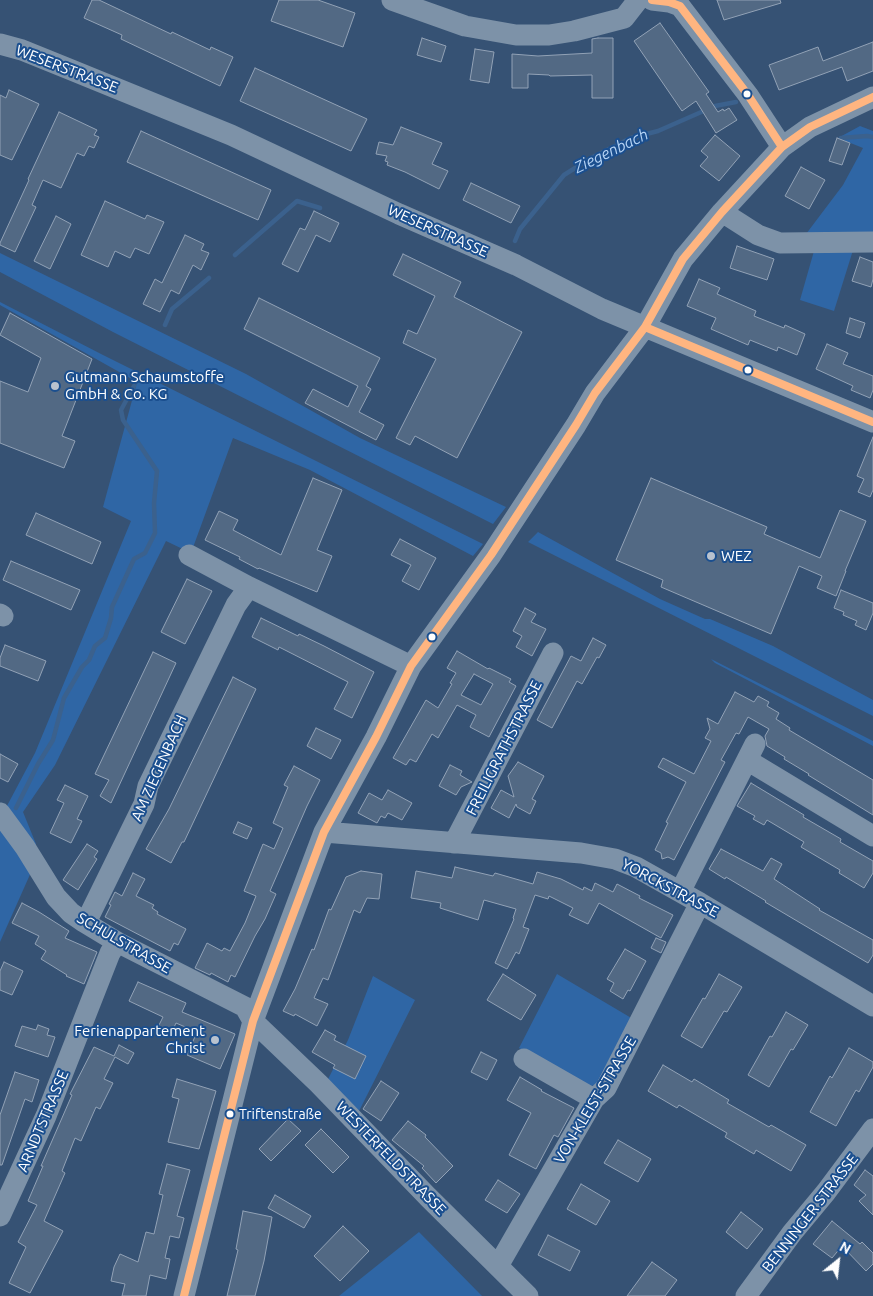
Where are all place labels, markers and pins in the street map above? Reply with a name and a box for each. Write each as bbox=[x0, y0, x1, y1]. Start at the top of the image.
unlabelled marker bbox=[742, 89, 752, 99]
unlabelled marker bbox=[743, 365, 753, 375]
place label: Gutmann Schaumstoffe GmbH & Co. KG bbox=[65, 368, 224, 403]
marker: Gutmann Schaumstoffe GmbH & Co. KG bbox=[49, 380, 61, 392]
place label: WEZ bbox=[721, 547, 752, 565]
marker: WEZ bbox=[705, 550, 717, 562]
unlabelled marker bbox=[427, 632, 437, 642]
place label: Ferienappartement Christ bbox=[74, 1022, 205, 1057]
marker: Ferienappartement Christ bbox=[209, 1034, 221, 1046]
place label: Triftenstraße bbox=[239, 1106, 322, 1122]
marker: Triftenstraße bbox=[225, 1109, 235, 1119]

